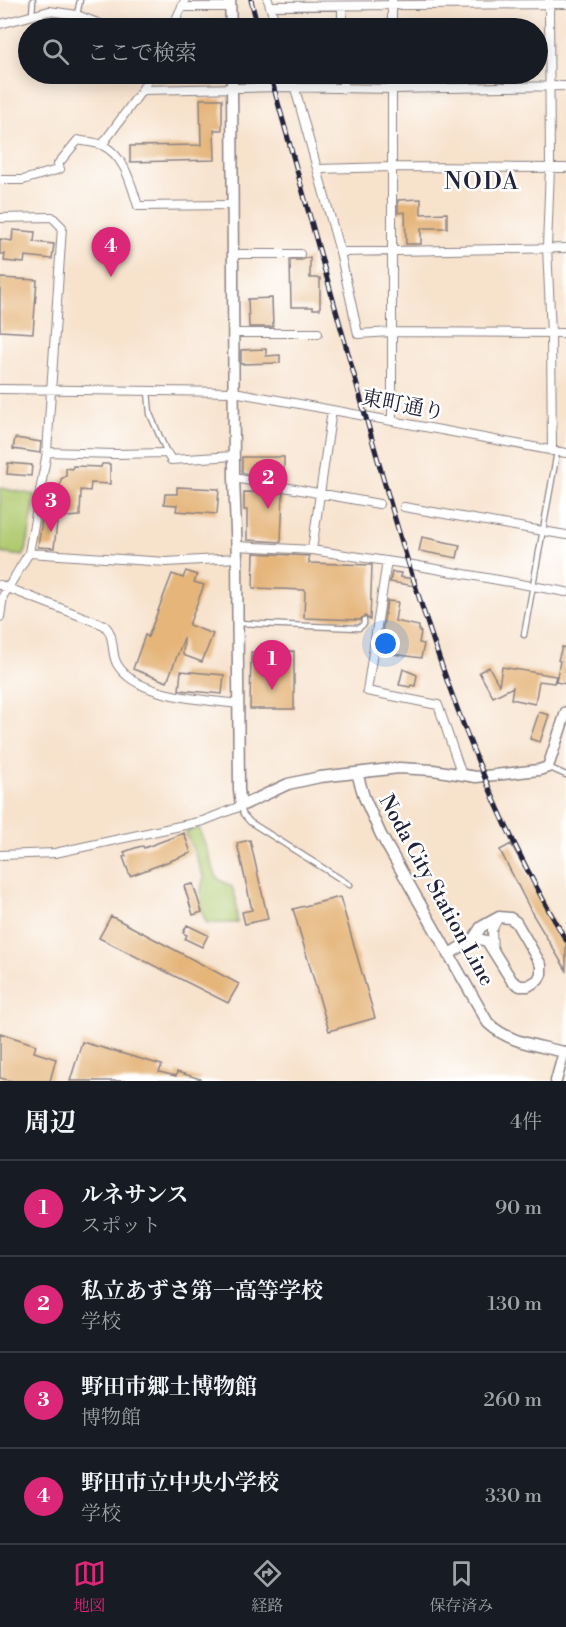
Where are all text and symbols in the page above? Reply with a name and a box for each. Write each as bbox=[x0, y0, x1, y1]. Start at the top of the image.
search box bbox=[18, 18, 548, 84]
icon: search bbox=[39, 35, 72, 68]
text: ここで検索 bbox=[87, 40, 197, 67]
district label: NODA bbox=[444, 167, 520, 197]
pin: 4 bbox=[92, 228, 130, 277]
street label: 東町通り bbox=[359, 385, 447, 427]
pin: 2 bbox=[248, 460, 288, 509]
pin: 3 bbox=[32, 482, 70, 532]
your location bbox=[371, 629, 400, 658]
pin: 1 bbox=[252, 640, 292, 690]
street label: Noda City Station Line bbox=[373, 790, 500, 991]
text: 周辺 bbox=[24, 1107, 76, 1139]
text: 4件 bbox=[510, 1110, 542, 1135]
text: ルネサンス bbox=[81, 1182, 189, 1209]
text: 1 bbox=[39, 1196, 48, 1221]
text: 90 m bbox=[495, 1196, 542, 1221]
text: スポット bbox=[81, 1214, 161, 1239]
text: 私立あずさ第一高等学校 bbox=[81, 1278, 323, 1305]
text: 2 bbox=[37, 1292, 50, 1317]
text: 130 m bbox=[487, 1292, 542, 1317]
text: 学校 bbox=[81, 1310, 121, 1335]
text: 野田市郷土博物館 bbox=[81, 1374, 257, 1401]
text: 3 bbox=[37, 1388, 50, 1413]
text: 260 m bbox=[484, 1388, 542, 1413]
text: 博物館 bbox=[81, 1406, 141, 1431]
text: 野田市立中央小学校 bbox=[81, 1470, 279, 1497]
text: 4 bbox=[37, 1484, 50, 1509]
text: 330 m bbox=[485, 1484, 542, 1509]
text: 学校 bbox=[81, 1502, 121, 1527]
tab: 地図 bbox=[73, 1557, 106, 1616]
tab: 経路 bbox=[251, 1557, 284, 1616]
tab: 保存済み bbox=[429, 1557, 493, 1616]

